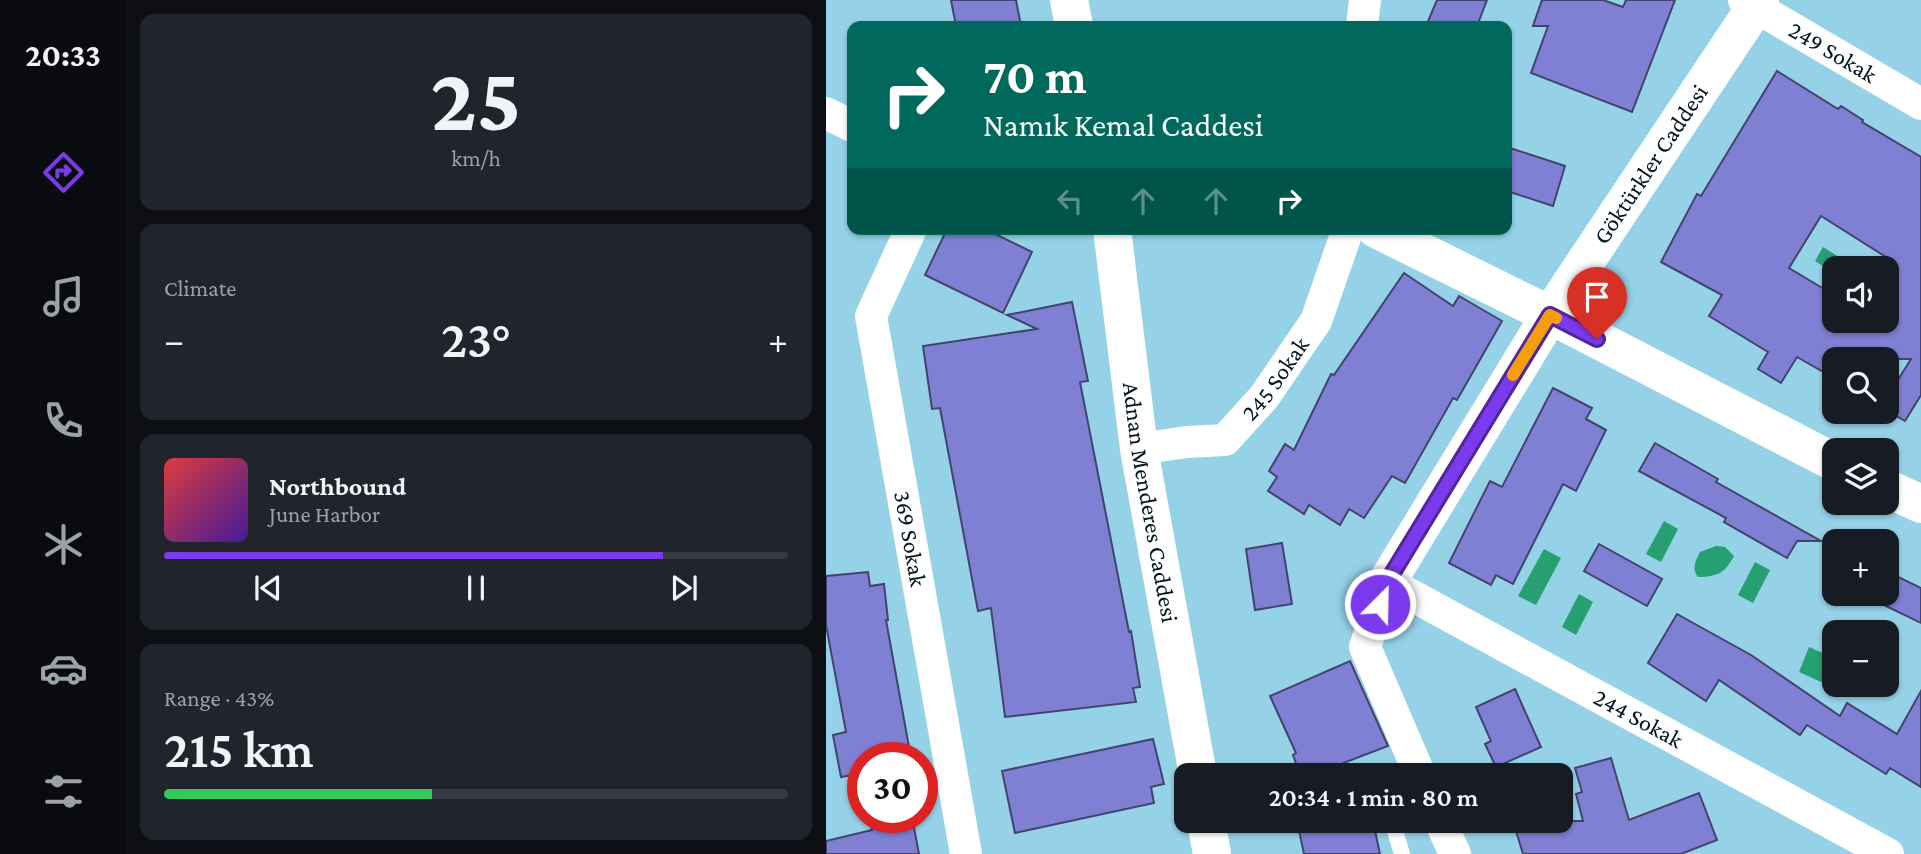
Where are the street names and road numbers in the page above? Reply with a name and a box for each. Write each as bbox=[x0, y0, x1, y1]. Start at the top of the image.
street label: 249 Sokak bbox=[1784, 15, 1882, 88]
street label: Göktürkler Caddesi bbox=[1587, 79, 1713, 249]
street label: 245 Sokak bbox=[1236, 331, 1314, 426]
street label: Adnan Menderes Caddesi bbox=[1118, 380, 1184, 625]
street label: 369 Sokak bbox=[889, 489, 933, 589]
street label: 244 Sokak bbox=[1589, 683, 1688, 753]

